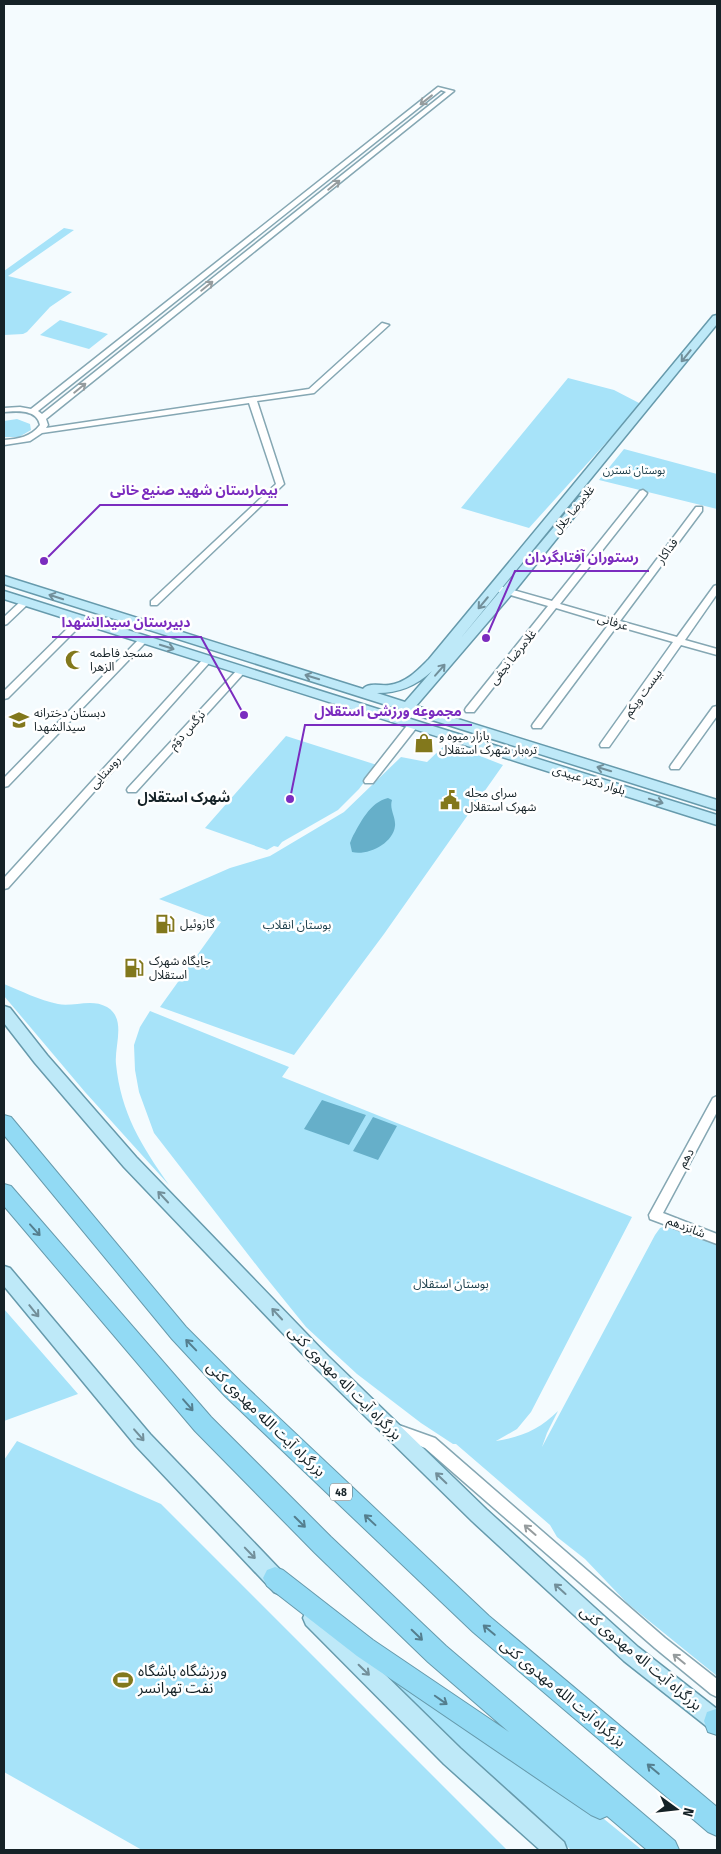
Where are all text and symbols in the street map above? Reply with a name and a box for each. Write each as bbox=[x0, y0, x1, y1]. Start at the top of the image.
one-way arrow bbox=[419, 95, 433, 105]
one-way arrow bbox=[327, 179, 340, 190]
one-way arrow bbox=[200, 281, 213, 292]
one-way arrow bbox=[681, 349, 692, 362]
one-way arrow bbox=[73, 382, 86, 393]
park label: بوستان نسترن bbox=[603, 464, 665, 477]
callout: بیمارستان شهید صنیع خانی bbox=[100, 476, 288, 505]
text: بیمارستان شهید صنیع خانی bbox=[110, 482, 278, 500]
street label: غلامرضا جلال bbox=[551, 483, 598, 537]
street label: فداکار bbox=[653, 536, 681, 567]
callout: رستوران آفتابگردان bbox=[515, 542, 649, 571]
text: رستوران آفتابگردان bbox=[525, 549, 639, 566]
one-way arrow bbox=[49, 592, 65, 601]
one-way arrow bbox=[478, 596, 489, 609]
callout: دبیرستان سیدالشهدا bbox=[52, 608, 201, 637]
street label: عرفانی bbox=[596, 611, 630, 633]
text: دبیرستان سیدالشهدا bbox=[61, 614, 191, 631]
street label: غلامرضا نجفی bbox=[487, 627, 539, 687]
one-way arrow bbox=[158, 643, 174, 653]
place label: مسجد فاطمه الزهرا bbox=[90, 646, 153, 674]
mosque icon: مسجد فاطمه الزهرا bbox=[64, 649, 86, 671]
one-way arrow bbox=[434, 664, 445, 677]
street label: بیست ویکم bbox=[621, 666, 667, 721]
one-way arrow bbox=[304, 672, 320, 682]
callout: مجموعه ورزشی استقلال bbox=[305, 696, 472, 725]
text: مجموعه ورزشی استقلال bbox=[314, 703, 462, 720]
place label: دبستان دخترانه سیدالشهدا bbox=[34, 706, 106, 734]
street label: نرگس دوّم bbox=[166, 708, 210, 754]
school or university icon: دبستان دخترانه سیدالشهدا bbox=[8, 709, 30, 731]
place label: بازار میوه و تره‌بار شهرک استقلال bbox=[439, 729, 537, 757]
shop icon: بازار میوه و تره‌بار شهرک استقلال bbox=[413, 732, 435, 754]
street label: روستایی bbox=[87, 753, 123, 791]
street label: بلوار دکتر عبیدی bbox=[551, 762, 627, 798]
one-way arrow bbox=[596, 763, 612, 773]
place label: سرای محله شهرک استقلال bbox=[465, 786, 536, 814]
district label: شهرک استقلال bbox=[138, 789, 230, 806]
public building icon: سرای محله شهرک استقلال bbox=[439, 789, 461, 811]
one-way arrow bbox=[647, 796, 663, 806]
fuel station icon: گازوئیل bbox=[154, 913, 176, 935]
place label: گازوئیل bbox=[180, 917, 216, 931]
park label: بوستان انقلاب bbox=[263, 918, 331, 932]
place label: جایگاه شهرک استقلال bbox=[149, 954, 211, 982]
fuel station icon: جایگاه شهرک استقلال bbox=[123, 957, 145, 979]
street label: دهم bbox=[675, 1146, 699, 1171]
one-way arrow bbox=[157, 1191, 169, 1204]
street label: شانزدهم bbox=[664, 1213, 707, 1243]
one-way arrow bbox=[29, 1223, 41, 1236]
park label: بوستان استقلال bbox=[413, 1277, 489, 1291]
one-way arrow bbox=[29, 1304, 40, 1317]
one-way arrow bbox=[271, 1308, 283, 1320]
street label: بزرگراه آیت اله مهدوی کنی bbox=[284, 1322, 406, 1444]
one-way arrow bbox=[185, 1339, 197, 1351]
street label: بزرگراه آیت الله مهدوی کنی bbox=[203, 1358, 329, 1480]
one-way arrow bbox=[182, 1398, 193, 1411]
one-way arrow bbox=[133, 1428, 144, 1441]
one-way arrow bbox=[435, 1472, 447, 1484]
road number: 48 bbox=[330, 1484, 352, 1500]
one-way arrow bbox=[363, 1514, 376, 1526]
one-way arrow bbox=[294, 1516, 306, 1528]
one-way arrow bbox=[523, 1524, 536, 1536]
one-way arrow bbox=[244, 1547, 257, 1559]
one-way arrow bbox=[554, 1583, 567, 1595]
street label: بزرگراه آیت اله مهدوی کنی bbox=[576, 1602, 706, 1714]
one-way arrow bbox=[483, 1625, 496, 1636]
one-way arrow bbox=[411, 1629, 423, 1641]
street label: بزرگراه آیت الله مهدوی کنی bbox=[497, 1635, 629, 1751]
one-way arrow bbox=[673, 1653, 686, 1664]
place label: ورزشگاه باشگاه نفت تهرانسر bbox=[137, 1662, 227, 1697]
one-way arrow bbox=[357, 1664, 370, 1676]
sports icon: ورزشگاه باشگاه نفت تهرانسر bbox=[112, 1669, 134, 1691]
one-way arrow bbox=[434, 1695, 448, 1705]
one-way arrow bbox=[647, 1763, 660, 1775]
north arrow bbox=[651, 1784, 701, 1834]
text: N bbox=[679, 1806, 697, 1818]

